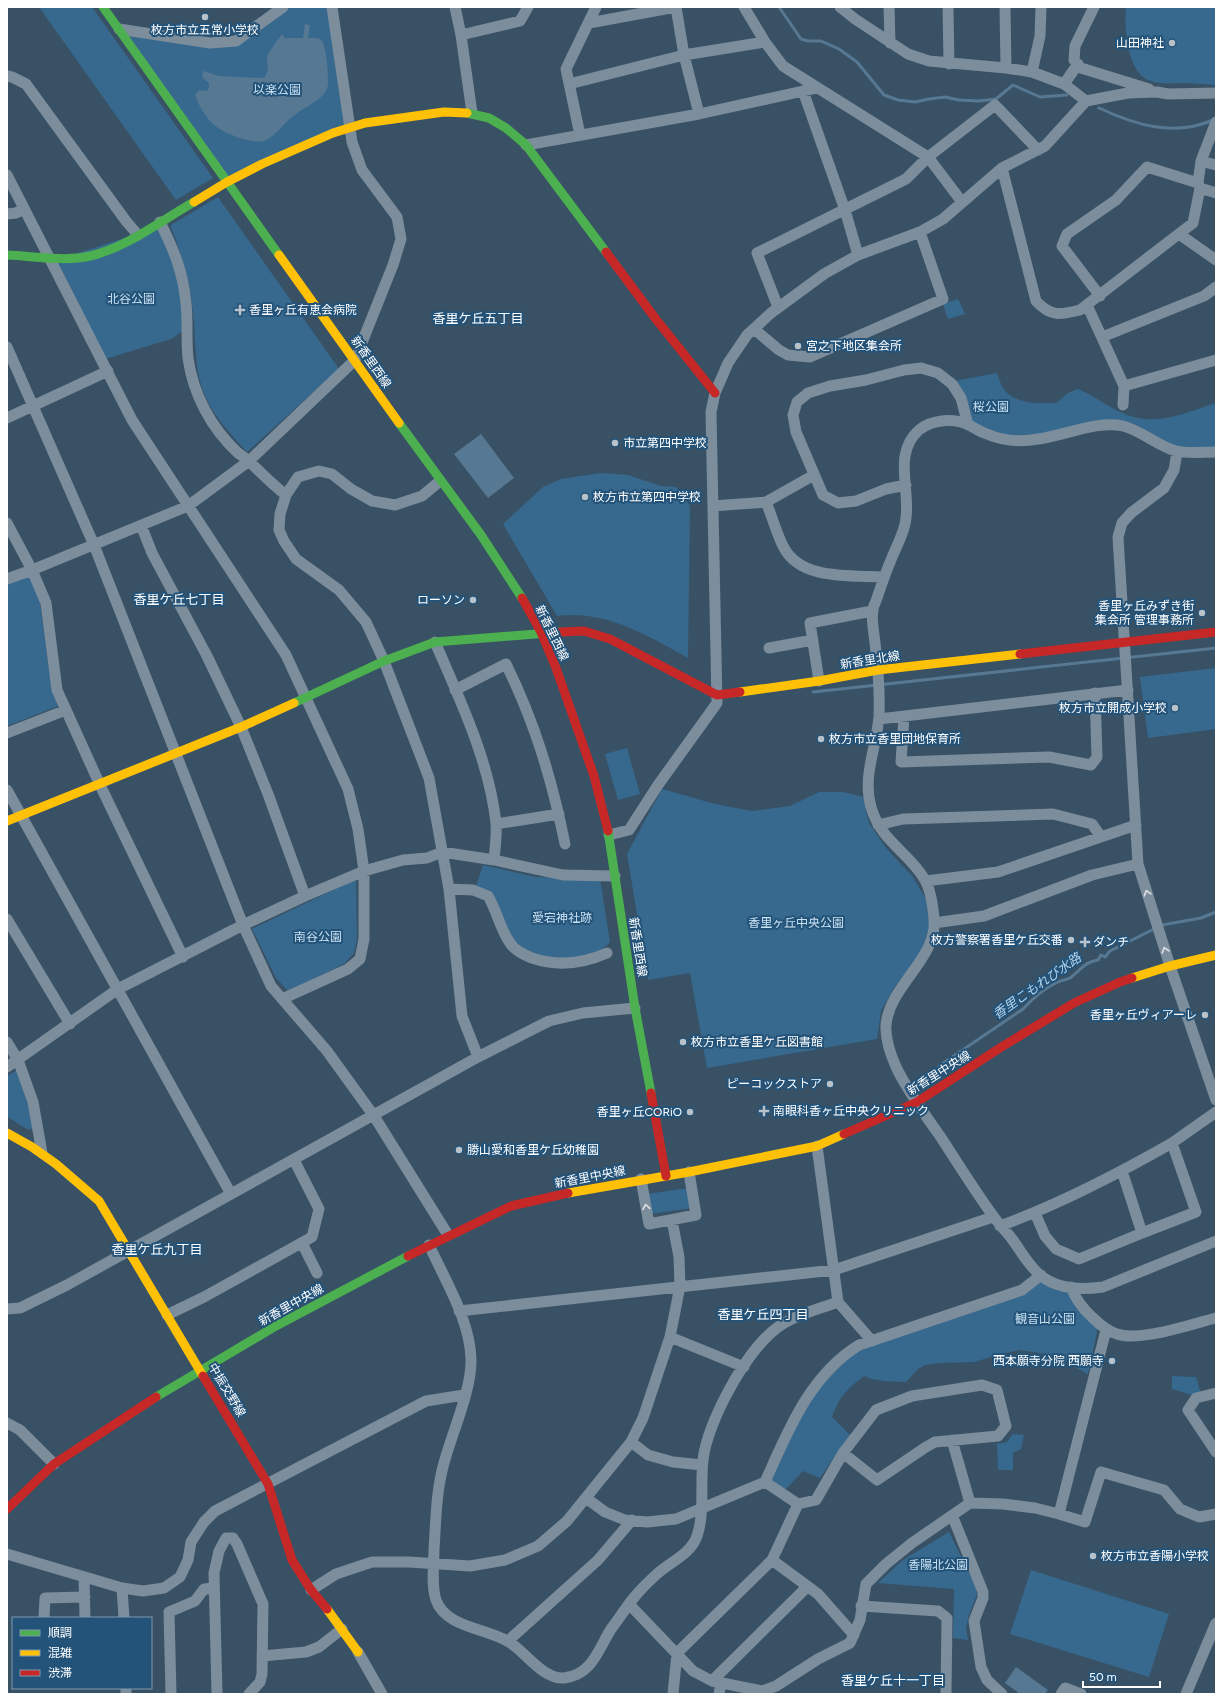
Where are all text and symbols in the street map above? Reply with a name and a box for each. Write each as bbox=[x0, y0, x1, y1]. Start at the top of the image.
marker: 枚方市立五常小学校 bbox=[200, 12, 210, 22]
place label: 枚方市立五常小学校 bbox=[151, 23, 259, 37]
place label: 山田神社 bbox=[1116, 36, 1164, 50]
marker: 山田神社 bbox=[1167, 38, 1177, 48]
park label: 以楽公園 bbox=[253, 83, 301, 97]
park label: 北谷公園 bbox=[107, 292, 155, 306]
place label: 香里ヶ丘有恵会病院 bbox=[249, 303, 357, 317]
marker: 香里ヶ丘有恵会病院 bbox=[234, 304, 246, 316]
district label: 香里ケ丘五丁目 bbox=[432, 311, 524, 326]
street label: 新香里西線 bbox=[348, 333, 394, 391]
place label: 宮之下地区集会所 bbox=[806, 339, 902, 353]
marker: 宮之下地区集会所 bbox=[793, 341, 803, 351]
park label: 桜公園 bbox=[973, 400, 1009, 414]
place label: 市立第四中学校 bbox=[623, 436, 707, 450]
marker: 市立第四中学校 bbox=[610, 438, 620, 448]
place label: 枚方市立第四中学校 bbox=[593, 490, 701, 504]
marker: 枚方市立第四中学校 bbox=[580, 492, 590, 502]
district label: 香里ケ丘七丁目 bbox=[133, 592, 225, 607]
place label: ローソン bbox=[417, 593, 465, 607]
marker: ローソン bbox=[468, 595, 478, 605]
place label: 香里ヶ丘みずき街 集会所 管理事務所 bbox=[1095, 599, 1194, 627]
street label: 新香里西線 bbox=[533, 603, 571, 663]
marker: 香里ヶ丘みずき街 集会所 管理事務所 bbox=[1197, 608, 1207, 618]
street label: 新香里北線 bbox=[839, 648, 901, 672]
place label: 枚方市立開成小学校 bbox=[1059, 701, 1167, 715]
marker: 枚方市立開成小学校 bbox=[1170, 703, 1180, 713]
place label: 枚方市立香里団地保育所 bbox=[829, 732, 961, 746]
marker: 枚方市立香里団地保育所 bbox=[816, 734, 826, 744]
one-way arrow bbox=[1143, 890, 1152, 897]
park label: 愛宕神社跡 bbox=[532, 911, 592, 925]
street label: 新香里西線 bbox=[626, 916, 650, 978]
park label: 香里ヶ丘中央公園 bbox=[748, 916, 844, 930]
park label: 南谷公園 bbox=[294, 930, 342, 944]
place label: 枚方警察署香里ケ丘交番 bbox=[931, 933, 1063, 947]
marker: 枚方警察署香里ケ丘交番 bbox=[1066, 935, 1076, 945]
place label: ダンチ bbox=[1093, 935, 1129, 949]
marker: ダンチ bbox=[1080, 937, 1090, 947]
one-way arrow bbox=[1161, 947, 1170, 954]
water label: 香里こもれび水路 bbox=[990, 949, 1085, 1022]
place label: 香里ヶ丘ヴィアーレ bbox=[1090, 1008, 1197, 1022]
marker: 香里ヶ丘ヴィアーレ bbox=[1200, 1010, 1210, 1020]
place label: 枚方市立香里ケ丘図書館 bbox=[691, 1035, 823, 1049]
marker: 枚方市立香里ケ丘図書館 bbox=[678, 1037, 688, 1047]
street label: 新香里中央線 bbox=[905, 1048, 973, 1098]
place label: ピーコックストア bbox=[726, 1077, 822, 1091]
marker: ピーコックストア bbox=[825, 1079, 835, 1089]
place label: 南眼科香ヶ丘中央クリニック bbox=[773, 1104, 929, 1118]
place label: 香里ヶ丘CORiO bbox=[596, 1105, 682, 1119]
marker: 南眼科香ヶ丘中央クリニック bbox=[758, 1105, 770, 1117]
marker: 香里ヶ丘CORiO bbox=[685, 1107, 695, 1117]
place label: 勝山愛和香里ケ丘幼稚園 bbox=[467, 1143, 599, 1157]
marker: 勝山愛和香里ケ丘幼稚園 bbox=[454, 1145, 464, 1155]
street label: 新香里中央線 bbox=[553, 1163, 627, 1191]
one-way arrow bbox=[642, 1204, 651, 1210]
district label: 香里ケ丘九丁目 bbox=[111, 1242, 203, 1257]
street label: 新香里中央線 bbox=[256, 1281, 326, 1329]
district label: 香里ケ丘四丁目 bbox=[717, 1307, 809, 1322]
park label: 観音山公園 bbox=[1015, 1312, 1075, 1326]
place label: 西本願寺分院 西願寺 bbox=[993, 1354, 1104, 1368]
marker: 西本願寺分院 西願寺 bbox=[1107, 1356, 1117, 1366]
street label: 中振交野線 bbox=[206, 1361, 248, 1419]
place label: 枚方市立香陽小学校 bbox=[1101, 1549, 1209, 1563]
marker: 枚方市立香陽小学校 bbox=[1088, 1551, 1098, 1561]
park label: 香陽北公園 bbox=[908, 1558, 968, 1572]
legend bbox=[12, 1617, 152, 1689]
text: 順調 bbox=[48, 1626, 72, 1640]
text: 混雑 bbox=[48, 1646, 72, 1660]
scale bar bbox=[1083, 1663, 1160, 1689]
text: 渋滞 bbox=[48, 1666, 72, 1680]
text: 50 m bbox=[1089, 1670, 1117, 1684]
district label: 香里ケ丘十一丁目 bbox=[841, 1673, 945, 1688]

